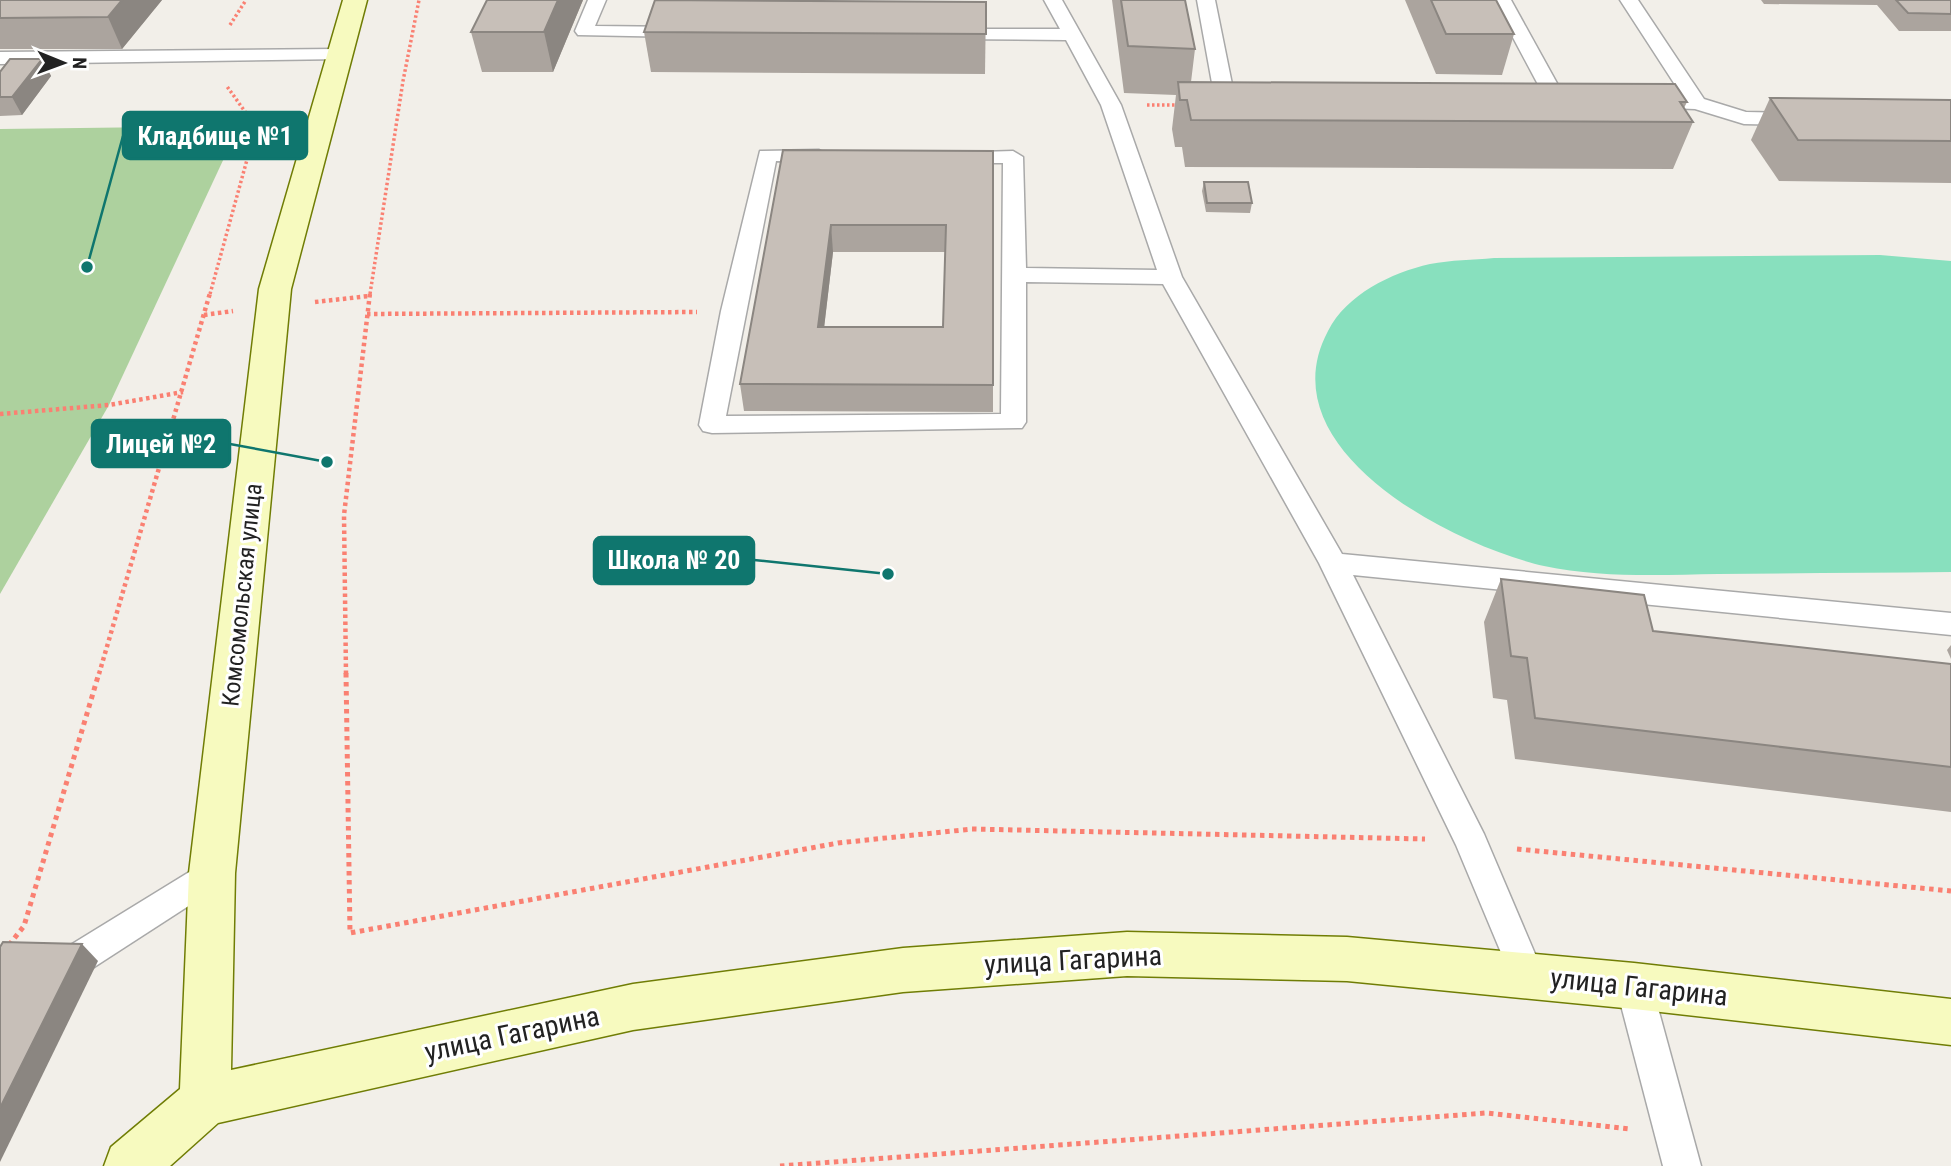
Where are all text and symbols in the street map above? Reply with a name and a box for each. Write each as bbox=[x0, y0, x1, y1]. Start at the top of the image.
north arrow bbox=[28, 28, 98, 98]
text: N bbox=[68, 57, 91, 69]
callout: Кладбище №1 bbox=[123, 112, 307, 159]
text: Кладбище №1 bbox=[137, 121, 293, 151]
callout: Лицей №2 bbox=[92, 420, 230, 467]
text: Лицей №2 bbox=[106, 429, 216, 459]
street label: Комсомольская улица bbox=[216, 482, 268, 708]
callout: Школа № 20 bbox=[594, 537, 754, 584]
text: Школа № 20 bbox=[608, 545, 740, 575]
street label: улица Гагарина bbox=[983, 939, 1163, 981]
street label: улица Гагарина bbox=[1549, 961, 1729, 1013]
street label: улица Гагарина bbox=[422, 999, 602, 1069]

